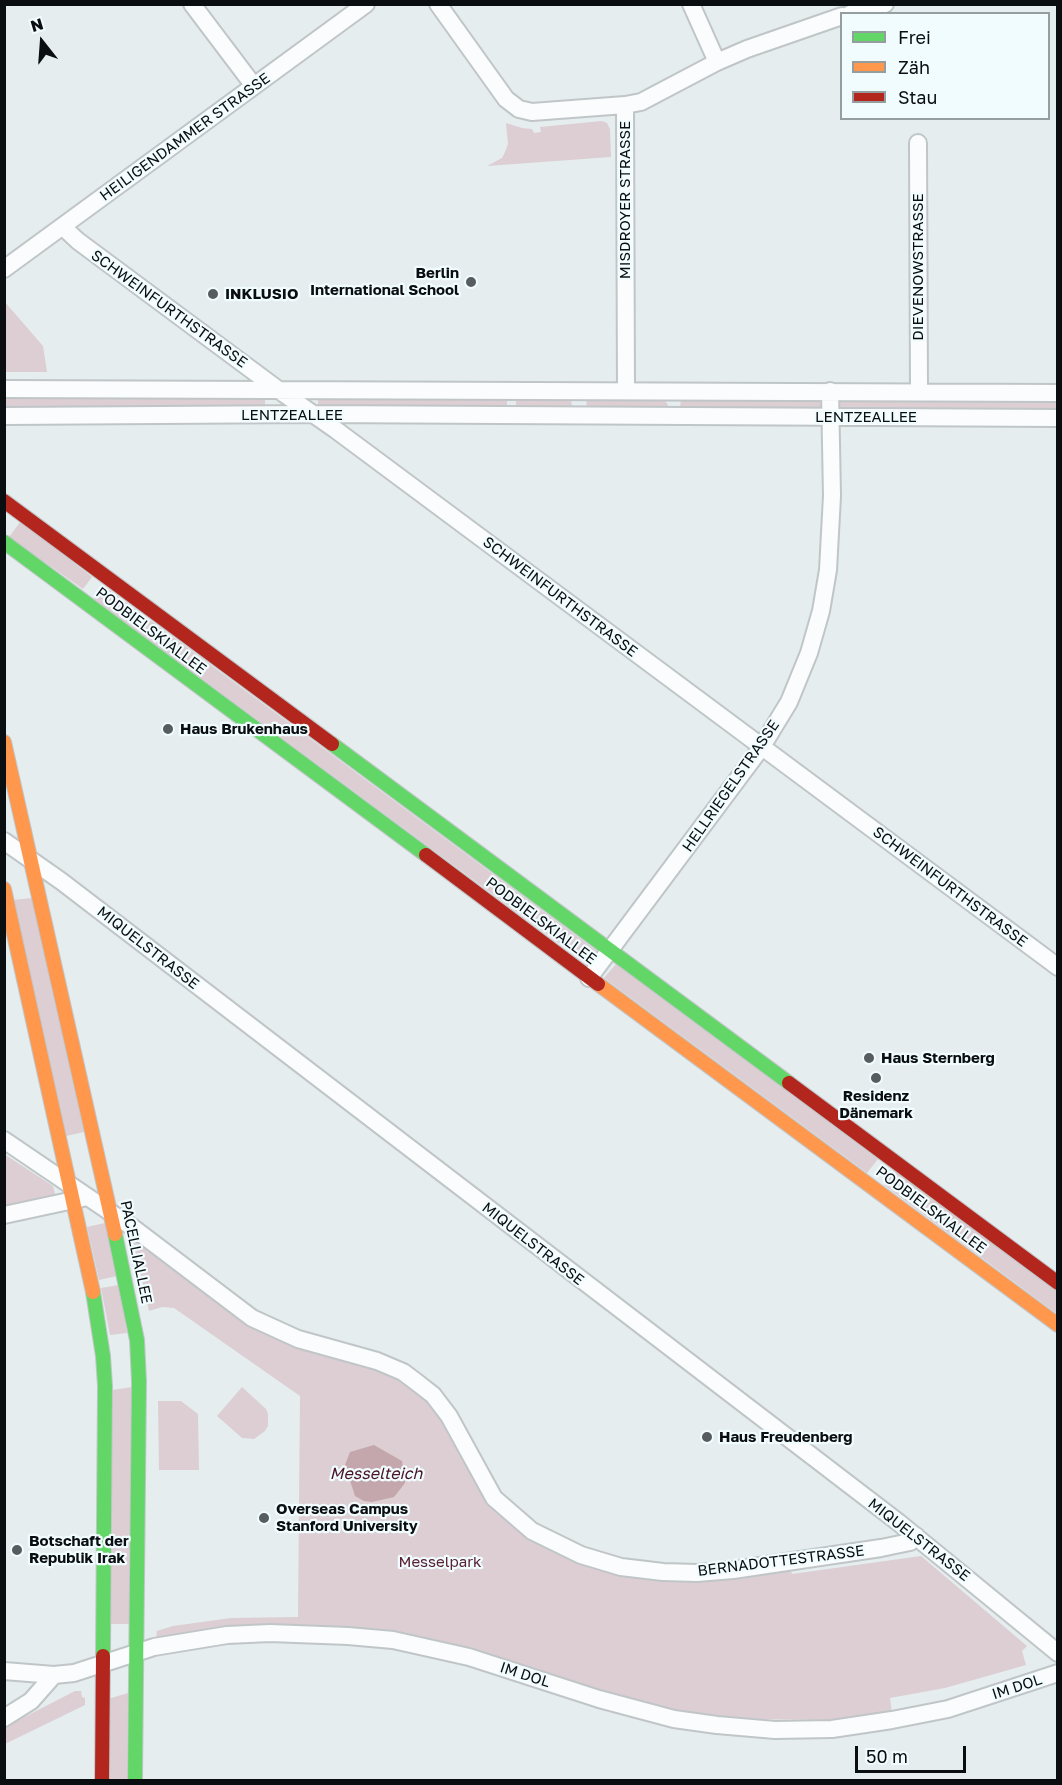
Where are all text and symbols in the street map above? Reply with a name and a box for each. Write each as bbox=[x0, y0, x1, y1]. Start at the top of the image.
north arrow bbox=[12, 12, 72, 72]
legend bbox=[840, 12, 1050, 120]
text: N bbox=[28, 13, 45, 36]
text: Frei bbox=[898, 26, 931, 48]
text: Zäh bbox=[898, 56, 930, 78]
street label: HEILIGENDAMMER STRASSE bbox=[96, 69, 274, 205]
text: Stau bbox=[898, 86, 937, 108]
street label: MISDROYER STRASSE bbox=[616, 121, 634, 279]
street label: DIEVENOWSTRASSE bbox=[909, 193, 927, 341]
street label: SCHWEINFURTHSTRASSE bbox=[87, 246, 251, 372]
place label: Berlin International School bbox=[310, 264, 459, 299]
marker: Berlin International School bbox=[464, 275, 478, 289]
place label: INKLUSIO bbox=[225, 285, 298, 303]
marker: INKLUSIO bbox=[206, 287, 220, 301]
street label: LENTZEALLEE bbox=[241, 406, 343, 424]
street label: LENTZEALLEE bbox=[815, 408, 917, 426]
street label: SCHWEINFURTHSTRASSE bbox=[479, 533, 641, 661]
street label: PODBIELSKIALLEE bbox=[92, 584, 210, 678]
street label: HELLRIEGELSTRASSE bbox=[679, 717, 783, 855]
place label: Haus Brukenhaus bbox=[180, 720, 308, 738]
marker: Haus Brukenhaus bbox=[161, 722, 175, 736]
street label: SCHWEINFURTHSTRASSE bbox=[869, 823, 1031, 951]
street label: PODBIELSKIALLEE bbox=[482, 874, 600, 968]
street label: MIQUELSTRASSE bbox=[93, 903, 203, 993]
place label: Haus Sternberg bbox=[881, 1049, 995, 1067]
marker: Haus Sternberg bbox=[862, 1051, 876, 1065]
marker: Residenz Dänemark bbox=[869, 1071, 883, 1085]
place label: Residenz Dänemark bbox=[839, 1087, 913, 1122]
street label: PODBIELSKIALLEE bbox=[872, 1163, 990, 1257]
street label: PACELLIALLEE bbox=[116, 1199, 156, 1305]
street label: MIQUELSTRASSE bbox=[478, 1199, 588, 1289]
place label: Haus Freudenberg bbox=[719, 1428, 853, 1446]
marker: Haus Freudenberg bbox=[700, 1430, 714, 1444]
water label: Messelteich bbox=[330, 1464, 422, 1484]
street label: MIQUELSTRASSE bbox=[864, 1495, 974, 1585]
place label: Overseas Campus Stanford University bbox=[276, 1500, 418, 1535]
marker: Overseas Campus Stanford University bbox=[257, 1511, 271, 1525]
place label: Botschaft der Republik Irak bbox=[29, 1532, 129, 1567]
street label: BERNADOTTESTRASSE bbox=[697, 1542, 865, 1580]
marker: Botschaft der Republik Irak bbox=[10, 1543, 24, 1557]
park label: Messelpark bbox=[398, 1553, 482, 1571]
street label: IM DOL bbox=[498, 1658, 552, 1692]
street label: IM DOL bbox=[990, 1670, 1044, 1704]
scale bar bbox=[858, 1734, 969, 1772]
text: 50 m bbox=[866, 1745, 908, 1767]

